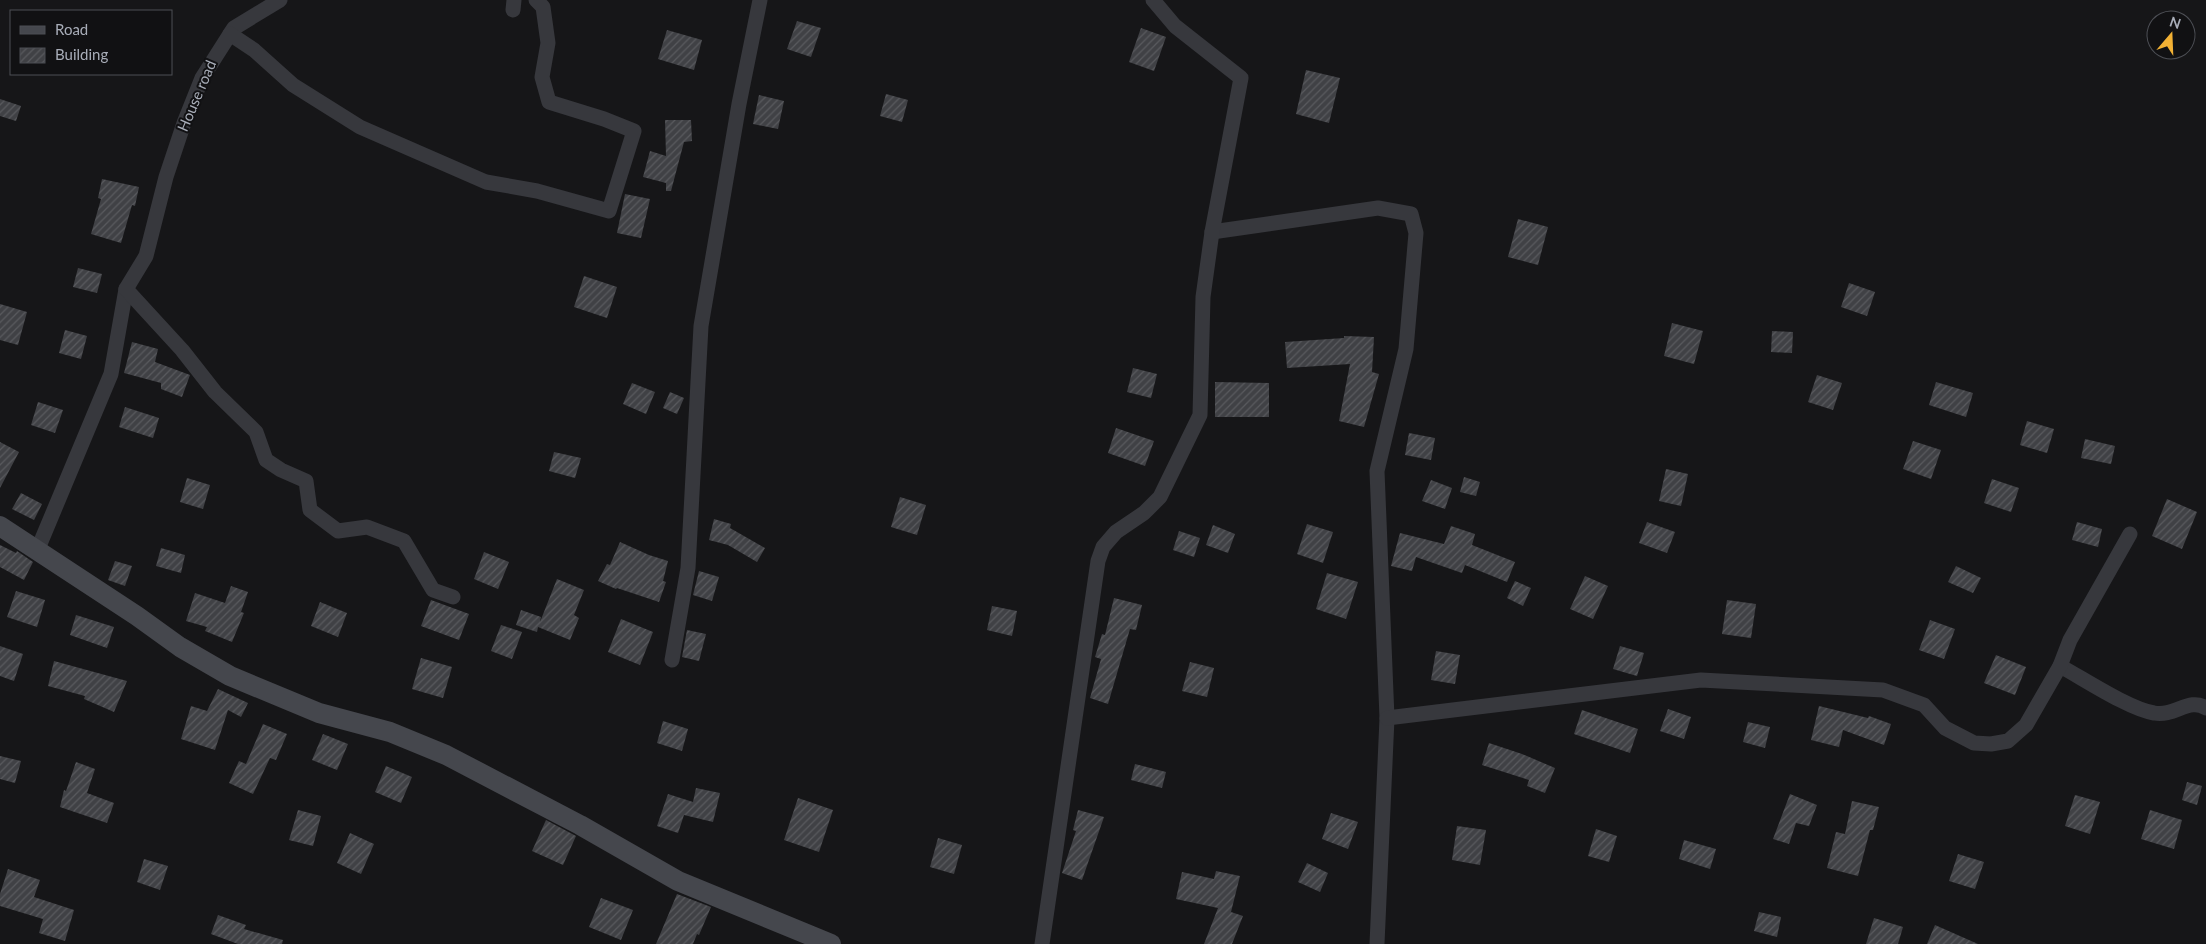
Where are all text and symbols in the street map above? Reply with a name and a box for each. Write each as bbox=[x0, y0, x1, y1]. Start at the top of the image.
legend bbox=[10, 10, 172, 75]
north arrow bbox=[2146, 10, 2196, 60]
text: N bbox=[2168, 12, 2183, 32]
text: Road bbox=[55, 20, 88, 38]
text: Building bbox=[55, 45, 108, 63]
street label: House road bbox=[173, 57, 219, 134]

